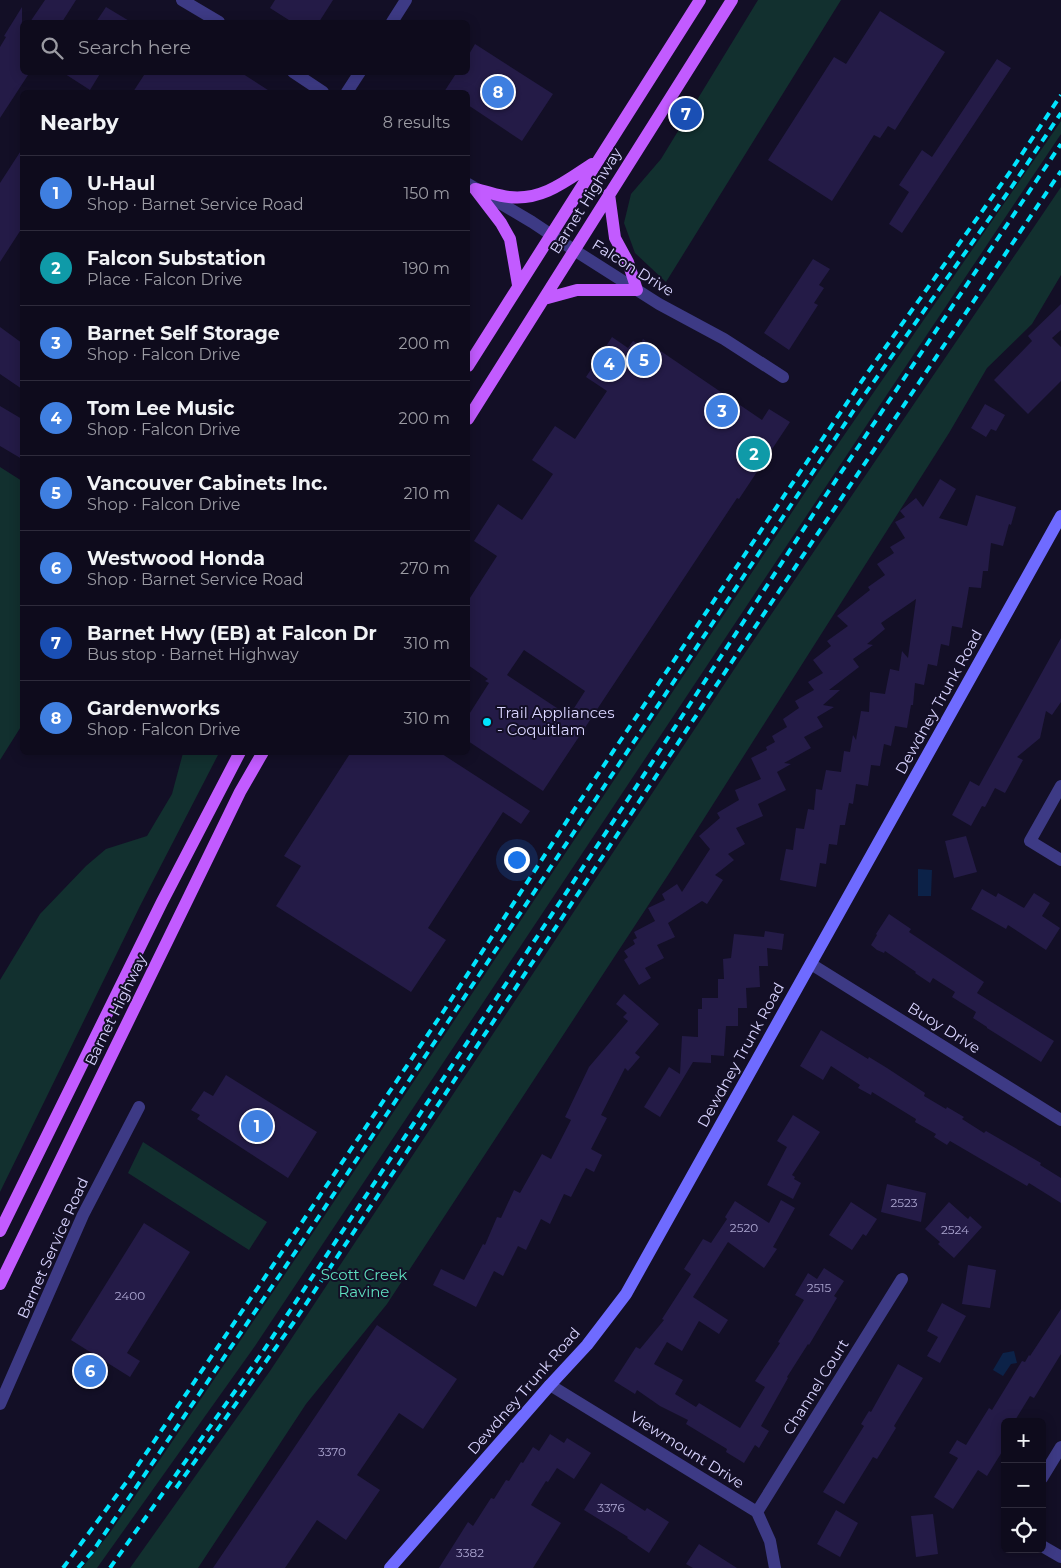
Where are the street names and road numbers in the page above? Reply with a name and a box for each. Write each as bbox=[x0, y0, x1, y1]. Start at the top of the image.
street label: Barnet Highway bbox=[545, 144, 626, 257]
street label: Falcon Drive bbox=[589, 235, 678, 300]
street label: Dewdney Trunk Road bbox=[891, 626, 986, 777]
street label: Barnet Highway bbox=[80, 950, 151, 1068]
street label: Dewdney Trunk Road bbox=[693, 979, 788, 1130]
street label: Buoy Drive bbox=[904, 998, 984, 1057]
street label: Barnet Service Road bbox=[13, 1174, 92, 1321]
street label: Dewdney Trunk Road bbox=[463, 1323, 584, 1458]
street label: Channel Court bbox=[779, 1335, 853, 1438]
street label: Viewmount Drive bbox=[627, 1407, 748, 1492]

